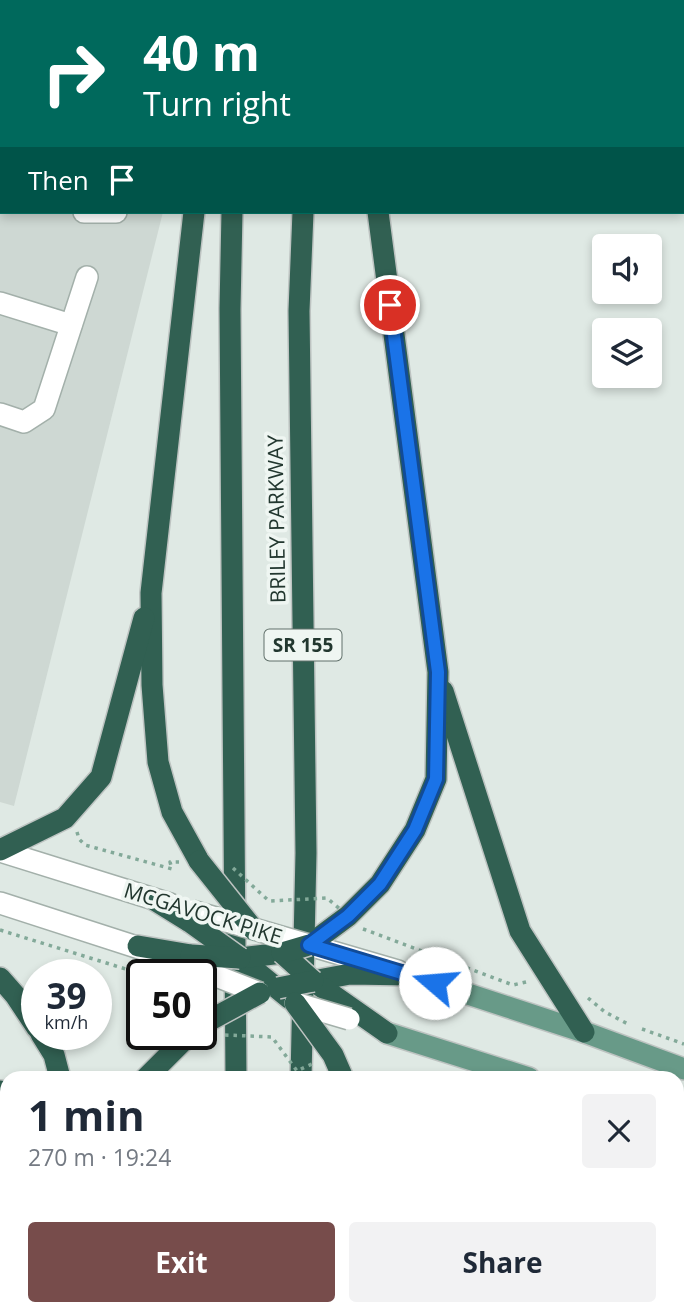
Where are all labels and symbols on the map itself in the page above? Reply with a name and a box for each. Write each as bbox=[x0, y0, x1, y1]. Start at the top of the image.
pin bbox=[360, 275, 420, 335]
street label: BRILEY PARKWAY bbox=[261, 434, 291, 603]
road number: SR 155 bbox=[264, 630, 342, 660]
street label: MCGAVOCK PIKE bbox=[121, 876, 286, 950]
position arrow bbox=[398, 946, 472, 1020]
speed limit sign: 50 bbox=[126, 959, 217, 1050]

